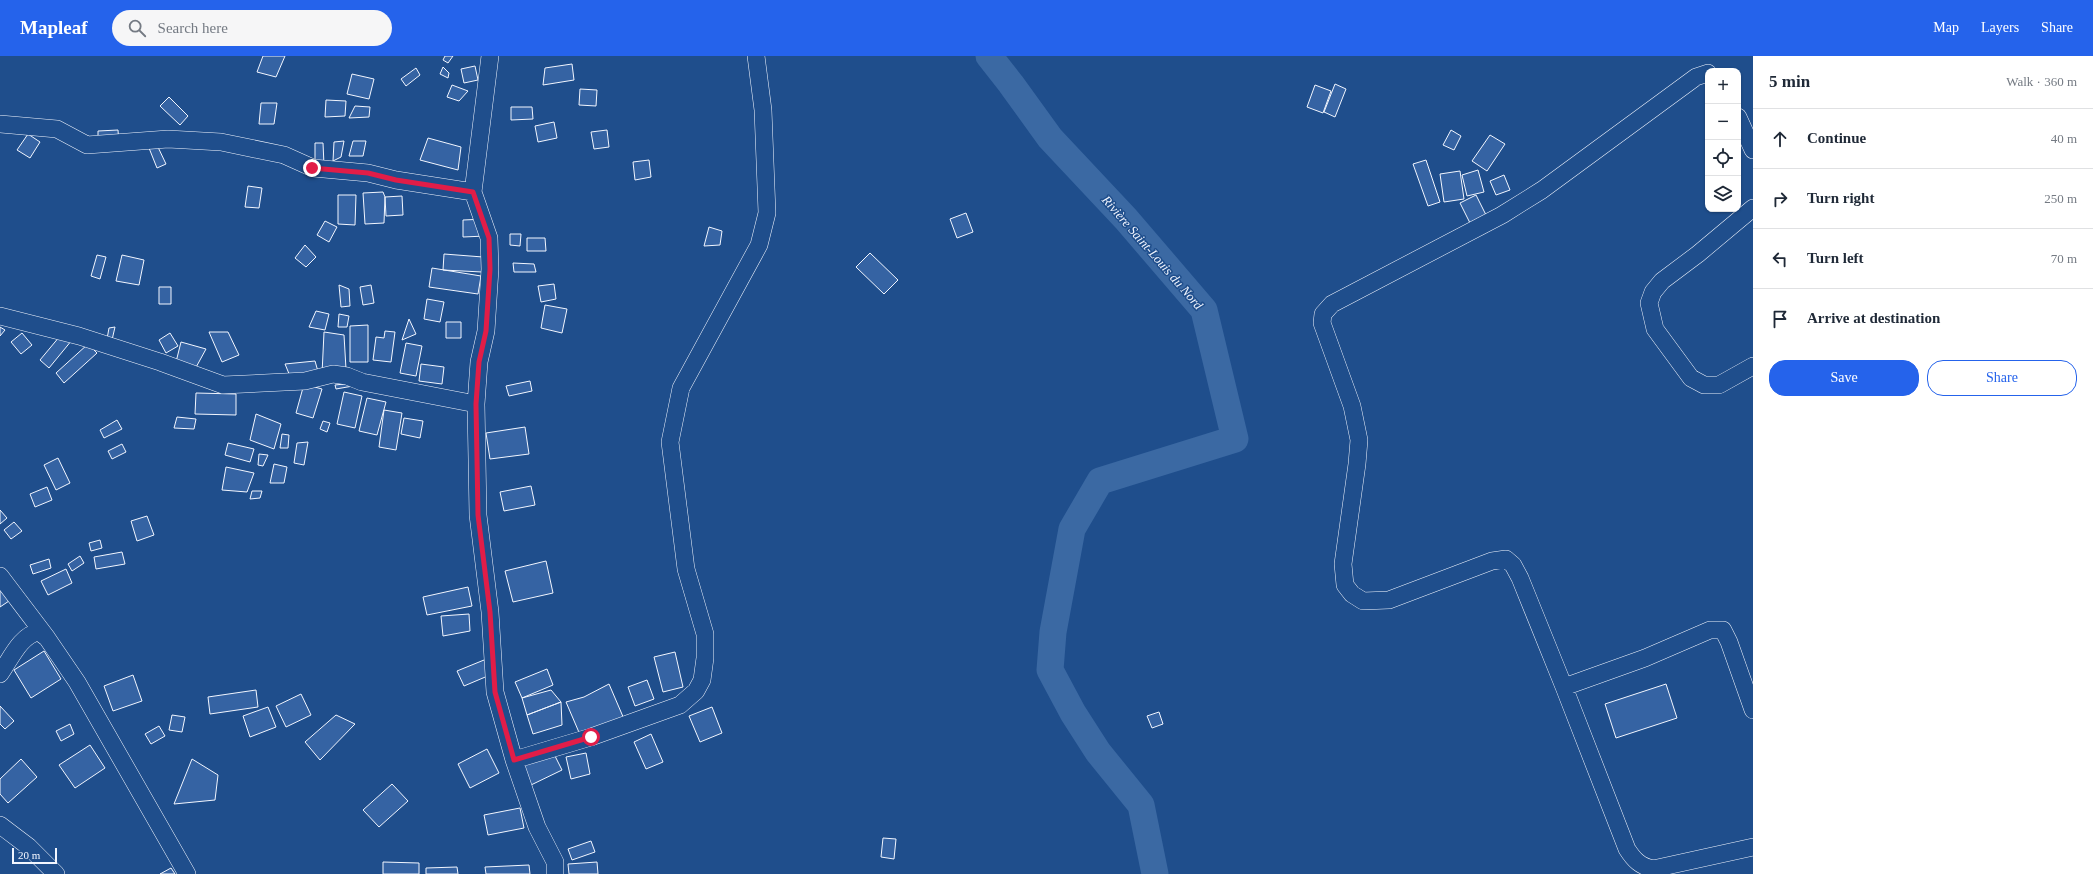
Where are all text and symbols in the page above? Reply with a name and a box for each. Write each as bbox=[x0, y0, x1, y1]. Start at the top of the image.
search box bbox=[112, 10, 392, 46]
text: Mapleaf bbox=[20, 17, 88, 38]
icon: search bbox=[126, 17, 148, 39]
text: Search here bbox=[158, 20, 228, 36]
text: Map bbox=[1933, 20, 1959, 35]
text: Layers bbox=[1981, 20, 2019, 35]
text: Share bbox=[2041, 20, 2073, 35]
map controls bbox=[1705, 68, 1741, 212]
button: + bbox=[1705, 68, 1741, 104]
text: 5 min bbox=[1769, 72, 1810, 91]
text: Walk · 360 m bbox=[2006, 74, 2077, 89]
button: − bbox=[1705, 104, 1741, 140]
icon: ahead bbox=[1769, 128, 1791, 150]
text: Continue bbox=[1807, 130, 1866, 146]
text: 40 m bbox=[2051, 131, 2077, 146]
button: locate bbox=[1705, 140, 1741, 176]
route end bbox=[303, 159, 321, 177]
button: layers bbox=[1705, 176, 1741, 212]
icon: right bbox=[1769, 188, 1791, 210]
text: Turn right bbox=[1807, 190, 1874, 206]
text: 250 m bbox=[2044, 191, 2077, 206]
water label: Rivière Saint-Louis du Nord bbox=[1098, 192, 1206, 313]
icon: left bbox=[1769, 248, 1791, 270]
text: Turn left bbox=[1807, 250, 1864, 266]
text: 70 m bbox=[2051, 251, 2077, 266]
icon: arrive bbox=[1769, 308, 1791, 330]
text: Arrive at destination bbox=[1807, 310, 1940, 326]
button: Save bbox=[1769, 360, 1919, 396]
button: Share bbox=[1927, 360, 2077, 396]
route start bbox=[582, 728, 600, 746]
scale bar bbox=[12, 846, 57, 865]
text: 20 m bbox=[18, 849, 40, 861]

